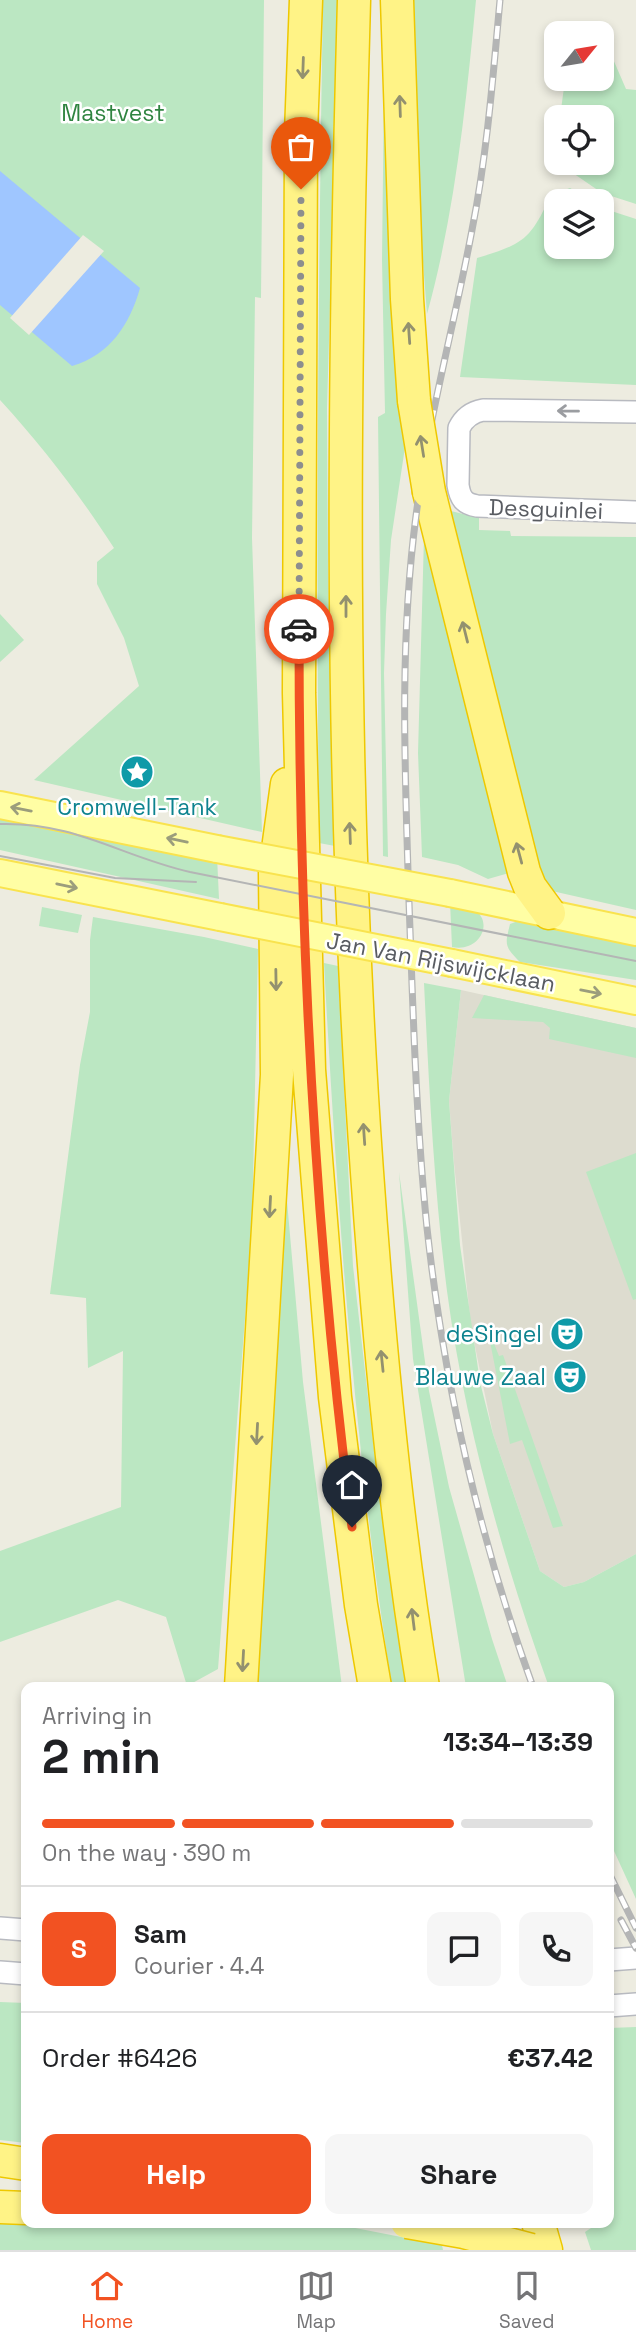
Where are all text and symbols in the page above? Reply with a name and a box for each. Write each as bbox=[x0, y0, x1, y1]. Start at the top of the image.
north arrow bbox=[544, 21, 614, 91]
map controls bbox=[544, 21, 614, 259]
one-way arrow bbox=[297, 56, 310, 79]
one-way arrow bbox=[393, 94, 407, 117]
park label: Mastvest bbox=[61, 98, 165, 128]
button: locate bbox=[544, 105, 614, 175]
pin bbox=[271, 117, 331, 189]
icon: bag bbox=[282, 128, 320, 166]
button: layers bbox=[544, 189, 614, 259]
one-way arrow bbox=[403, 322, 416, 345]
one-way arrow bbox=[557, 404, 580, 418]
one-way arrow bbox=[415, 436, 428, 458]
street label: Desguinlei bbox=[488, 492, 604, 526]
courier bbox=[264, 594, 334, 664]
one-way arrow bbox=[339, 595, 353, 618]
icon: car bbox=[280, 610, 318, 648]
one-way arrow bbox=[458, 621, 471, 644]
place icon: Cromwell-Tank bbox=[118, 753, 156, 791]
place label: Cromwell-Tank bbox=[57, 792, 217, 822]
one-way arrow bbox=[10, 802, 33, 815]
one-way arrow bbox=[343, 822, 356, 845]
one-way arrow bbox=[166, 833, 189, 847]
one-way arrow bbox=[512, 842, 525, 865]
one-way arrow bbox=[55, 880, 78, 894]
street label: Jan Van Rijswijcklaan bbox=[324, 925, 558, 999]
one-way arrow bbox=[269, 968, 283, 991]
one-way arrow bbox=[579, 985, 602, 999]
one-way arrow bbox=[357, 1123, 370, 1146]
one-way arrow bbox=[263, 1195, 276, 1218]
theatre icon: deSingel bbox=[548, 1315, 586, 1353]
place label: deSingel bbox=[446, 1319, 542, 1349]
one-way arrow bbox=[375, 1350, 388, 1373]
theatre icon: Blauwe Zaal bbox=[551, 1358, 589, 1396]
place label: Blauwe Zaal bbox=[415, 1362, 546, 1392]
one-way arrow bbox=[250, 1422, 263, 1445]
pin bbox=[322, 1455, 382, 1527]
icon: home bbox=[333, 1466, 371, 1504]
one-way arrow bbox=[406, 1609, 419, 1631]
one-way arrow bbox=[236, 1650, 249, 1672]
text: Arriving in bbox=[42, 1701, 152, 1731]
text: 13:34–13:39 bbox=[443, 1725, 593, 1759]
text: 2 min bbox=[42, 1728, 161, 1786]
text: On the way · 390 m bbox=[42, 1838, 251, 1868]
button: chat bbox=[427, 1912, 501, 1986]
button: phone bbox=[519, 1912, 593, 1986]
text: Sam bbox=[134, 1917, 187, 1951]
text: S bbox=[71, 1932, 87, 1966]
text: Courier · 4.4 bbox=[134, 1951, 264, 1981]
text: Order #6426 bbox=[42, 2041, 197, 2075]
text: €37.42 bbox=[507, 2041, 593, 2075]
button: Help bbox=[42, 2134, 311, 2214]
button: Share bbox=[325, 2134, 593, 2214]
tab: Home bbox=[82, 2267, 133, 2334]
tab: Map bbox=[296, 2267, 336, 2334]
tab: Saved bbox=[499, 2267, 554, 2334]

